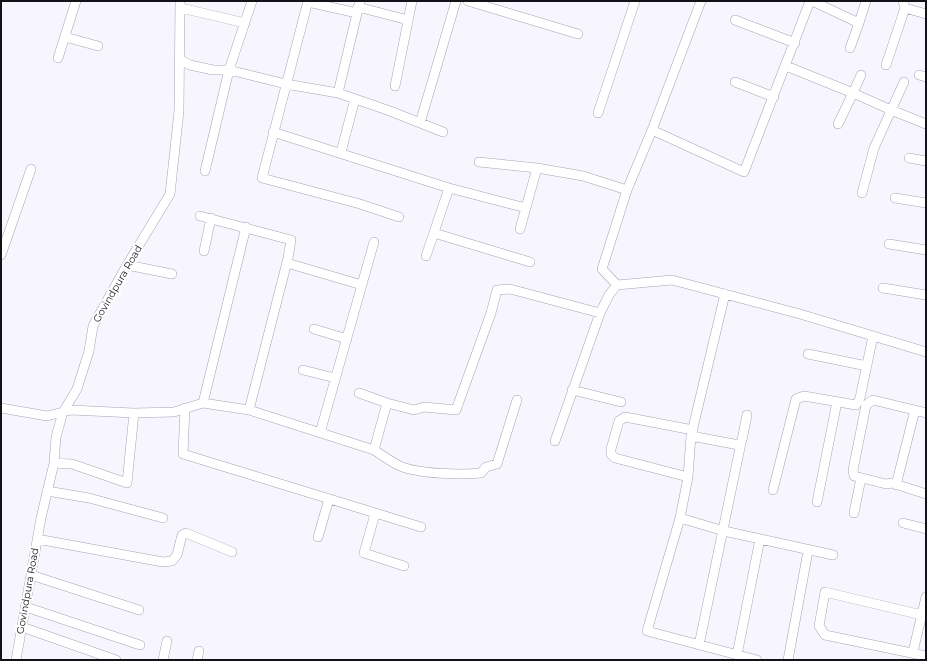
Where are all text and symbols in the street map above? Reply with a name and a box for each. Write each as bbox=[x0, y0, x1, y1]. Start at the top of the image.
street label: Govindpura Road bbox=[91, 243, 145, 325]
street label: Govindpura Road bbox=[15, 547, 41, 635]

